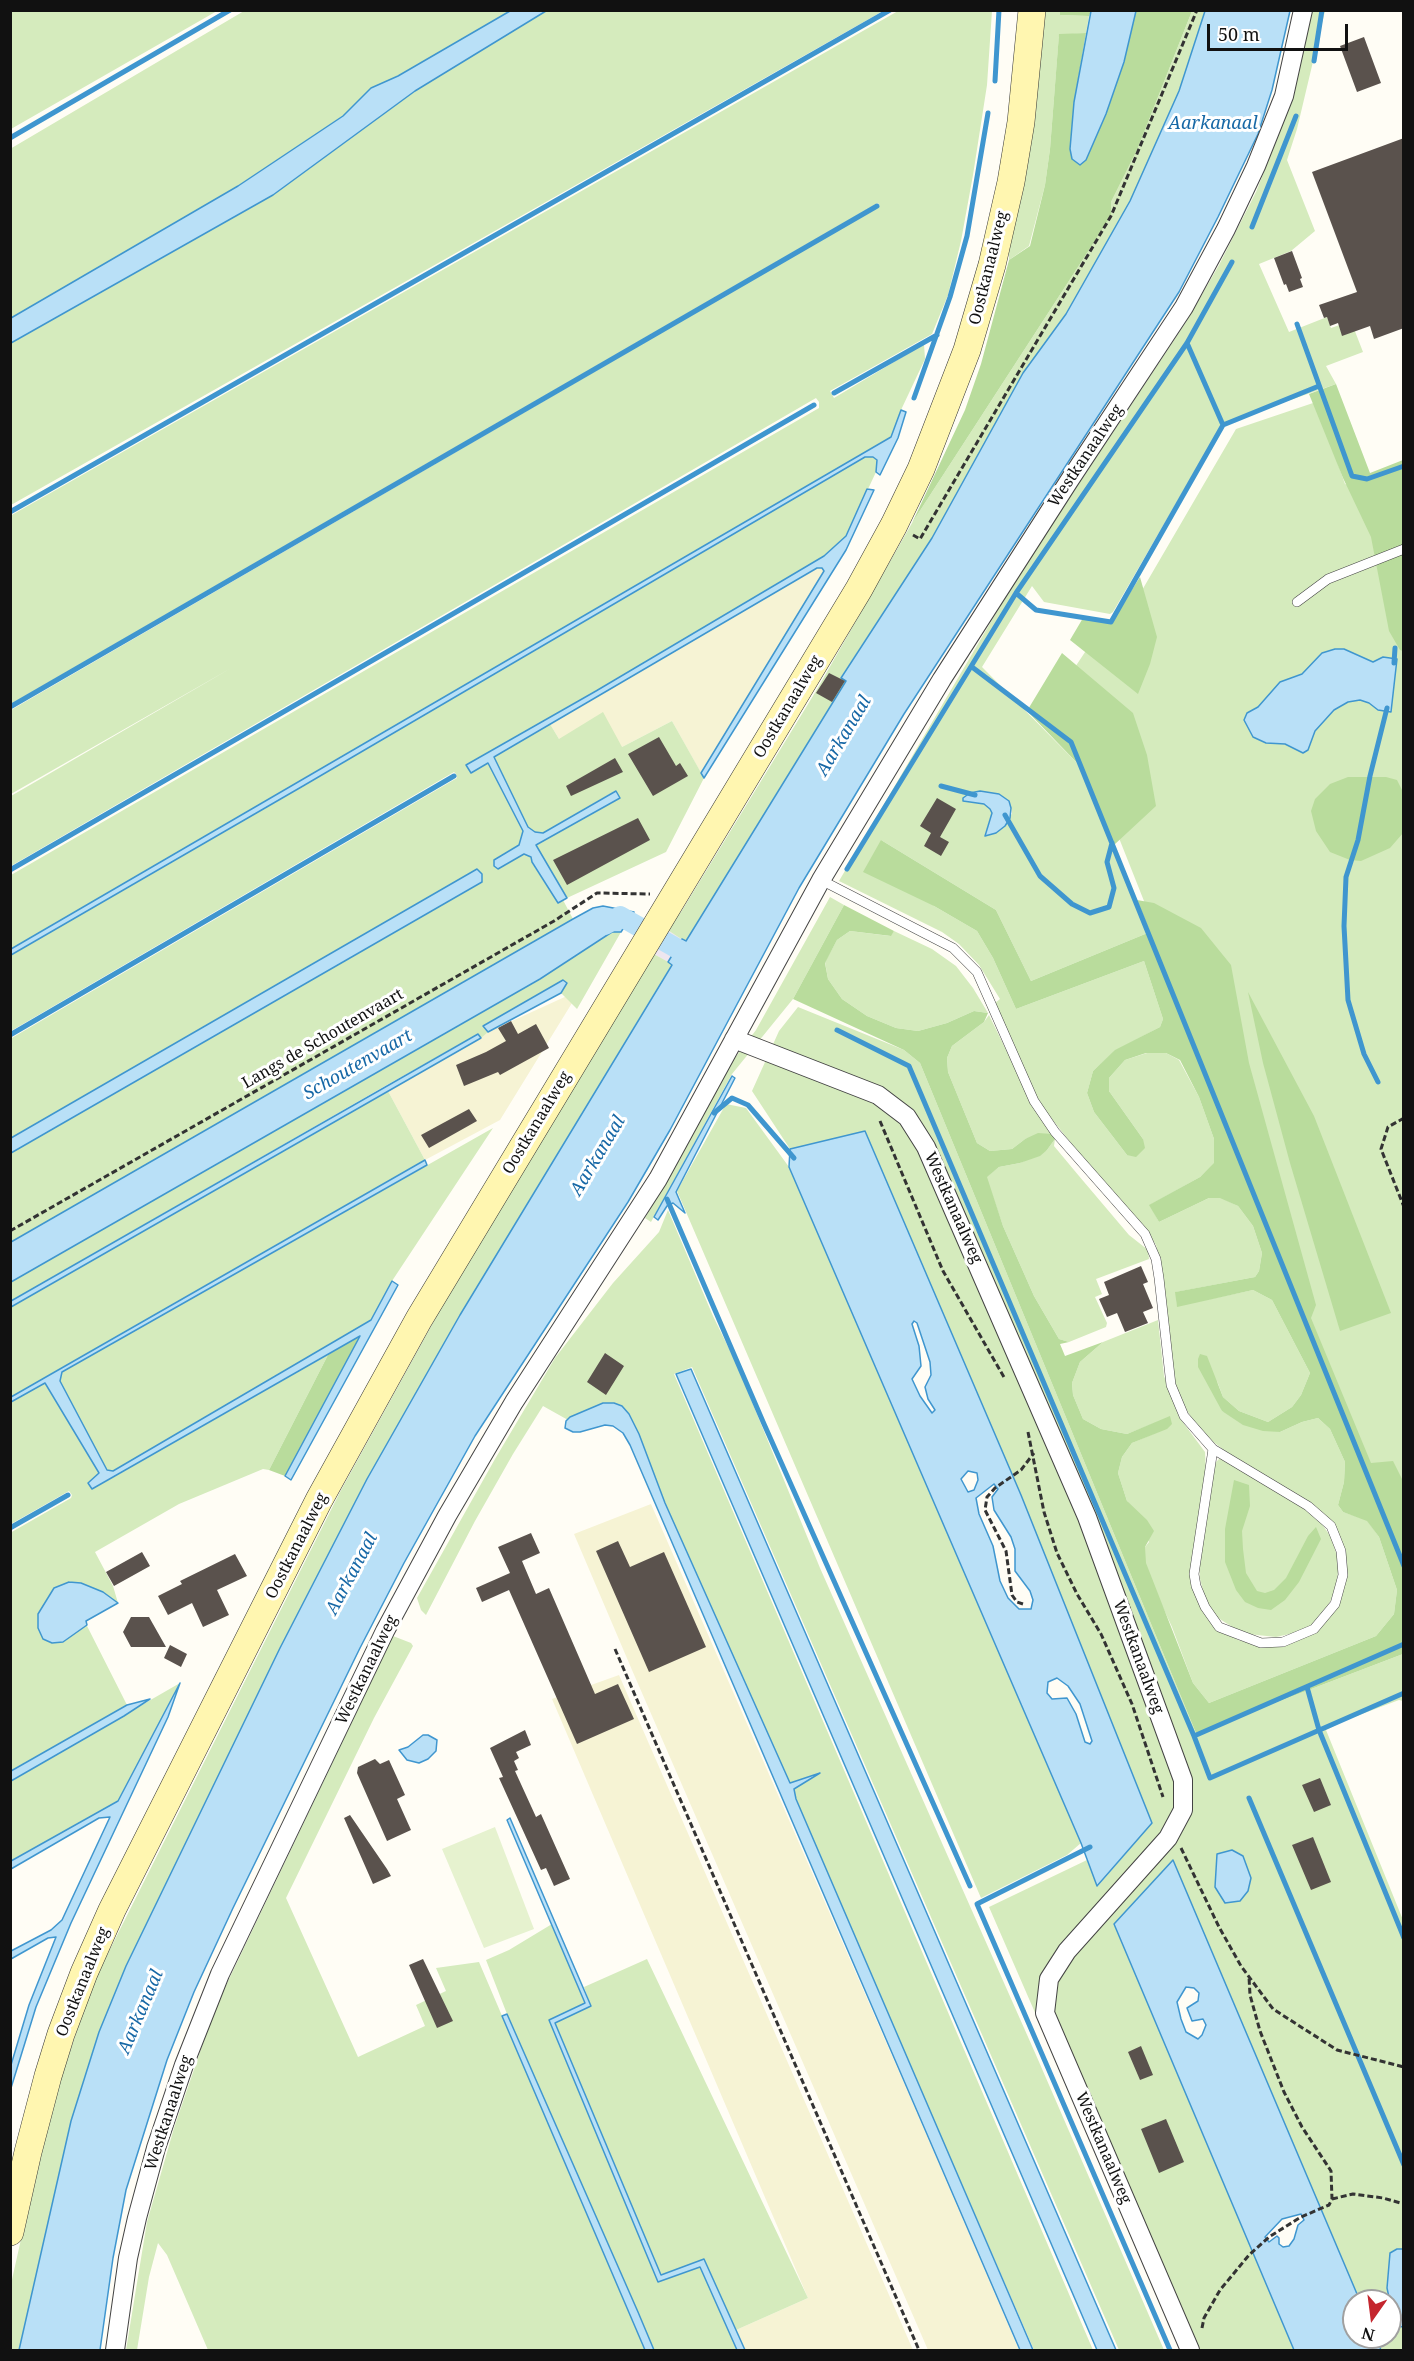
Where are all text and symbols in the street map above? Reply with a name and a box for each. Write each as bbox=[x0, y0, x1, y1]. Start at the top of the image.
scale bar bbox=[1210, 12, 1351, 50]
text: 50 m bbox=[1218, 22, 1260, 46]
water label: Aarkanaal bbox=[1168, 113, 1258, 135]
street label: Oostkanaalweg bbox=[966, 209, 1012, 327]
street label: Westkanaalweg bbox=[1045, 401, 1127, 511]
street label: Oostkanaalweg bbox=[750, 652, 826, 762]
water label: Aarkanaal bbox=[812, 692, 876, 780]
street label: Langs de Schoutenvaart bbox=[239, 985, 407, 1093]
water label: Schoutenvaart bbox=[300, 1025, 416, 1105]
street label: Oostkanaalweg bbox=[499, 1068, 575, 1178]
water label: Aarkanaal bbox=[566, 1112, 630, 1200]
street label: Westkanaalweg bbox=[920, 1149, 986, 1267]
street label: Oostkanaalweg bbox=[262, 1490, 332, 1602]
water label: Aarkanaal bbox=[322, 1530, 382, 1618]
street label: Westkanaalweg bbox=[1108, 1597, 1168, 1717]
street label: Westkanaalweg bbox=[332, 1612, 402, 1728]
street label: Oostkanaalweg bbox=[52, 1924, 114, 2040]
water label: Aarkanaal bbox=[114, 1967, 168, 2057]
street label: Westkanaalweg bbox=[141, 2053, 197, 2173]
street label: Westkanaalweg bbox=[1071, 2089, 1135, 2207]
north arrow bbox=[1342, 2289, 1402, 2349]
text: N bbox=[1359, 2322, 1377, 2347]

